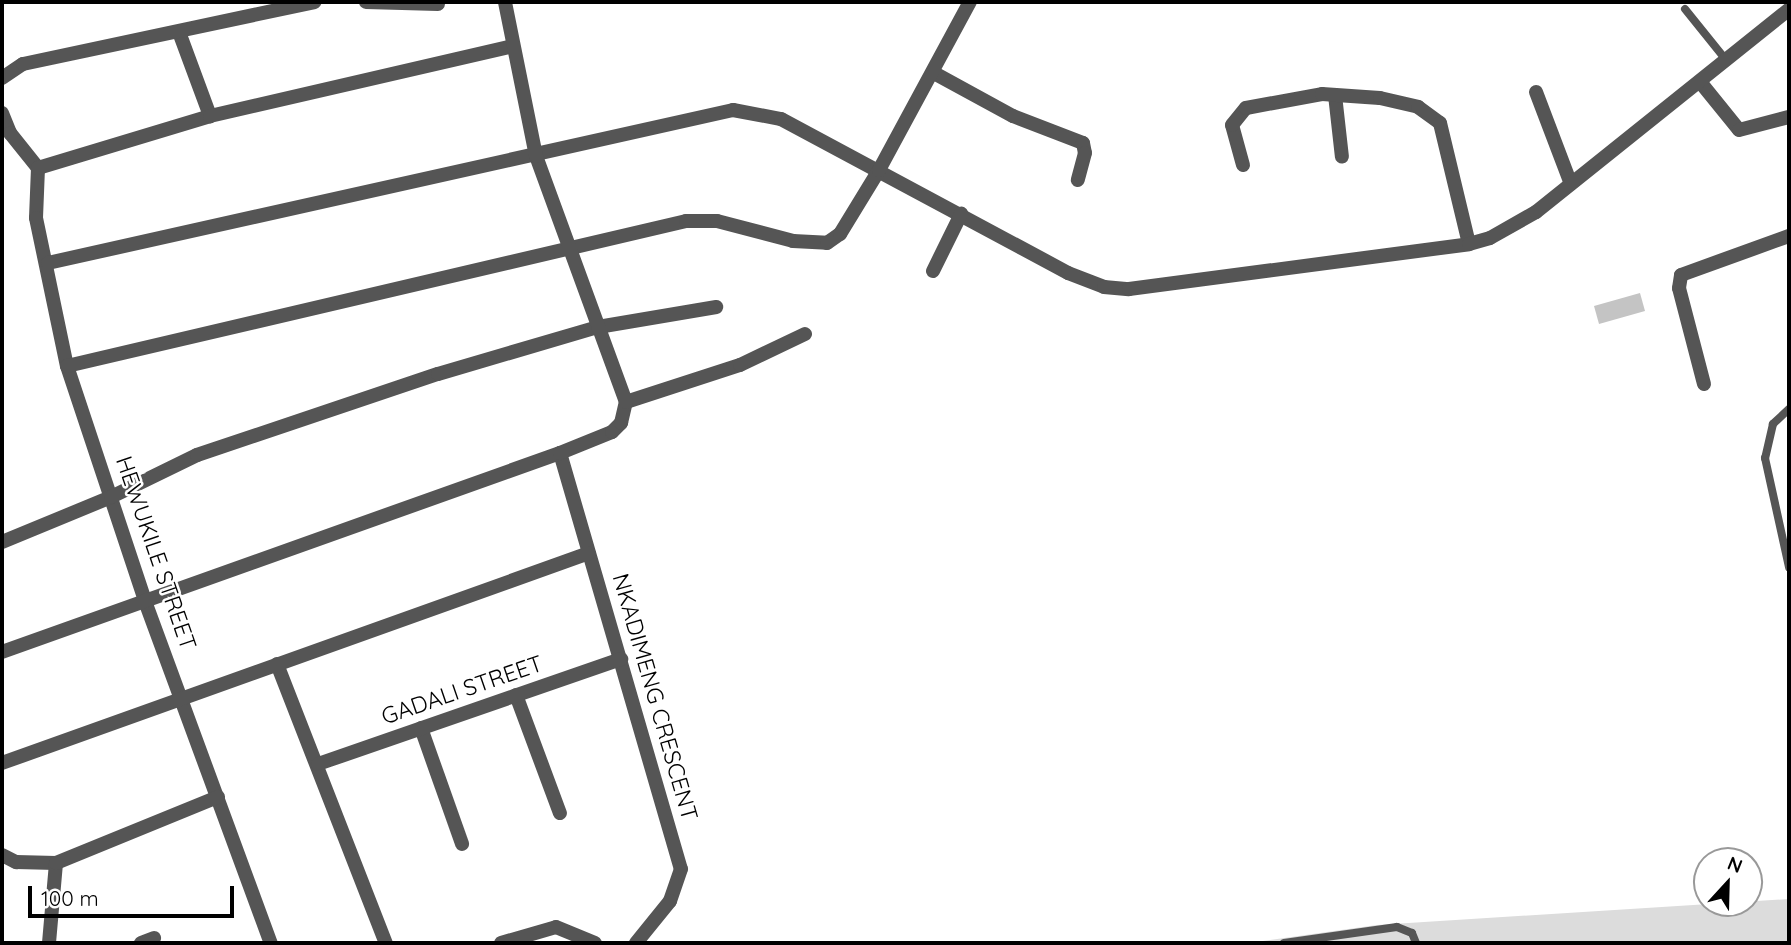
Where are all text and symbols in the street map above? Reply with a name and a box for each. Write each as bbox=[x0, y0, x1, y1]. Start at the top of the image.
street label: HEWUKILE STREET bbox=[110, 452, 202, 654]
street label: NKADIMENG CRESCENT bbox=[606, 570, 704, 824]
street label: GADALI STREET bbox=[378, 649, 546, 731]
north arrow bbox=[1693, 847, 1763, 917]
text: N bbox=[1724, 851, 1746, 878]
scale bar bbox=[32, 872, 238, 916]
text: 100 m bbox=[41, 885, 99, 911]

